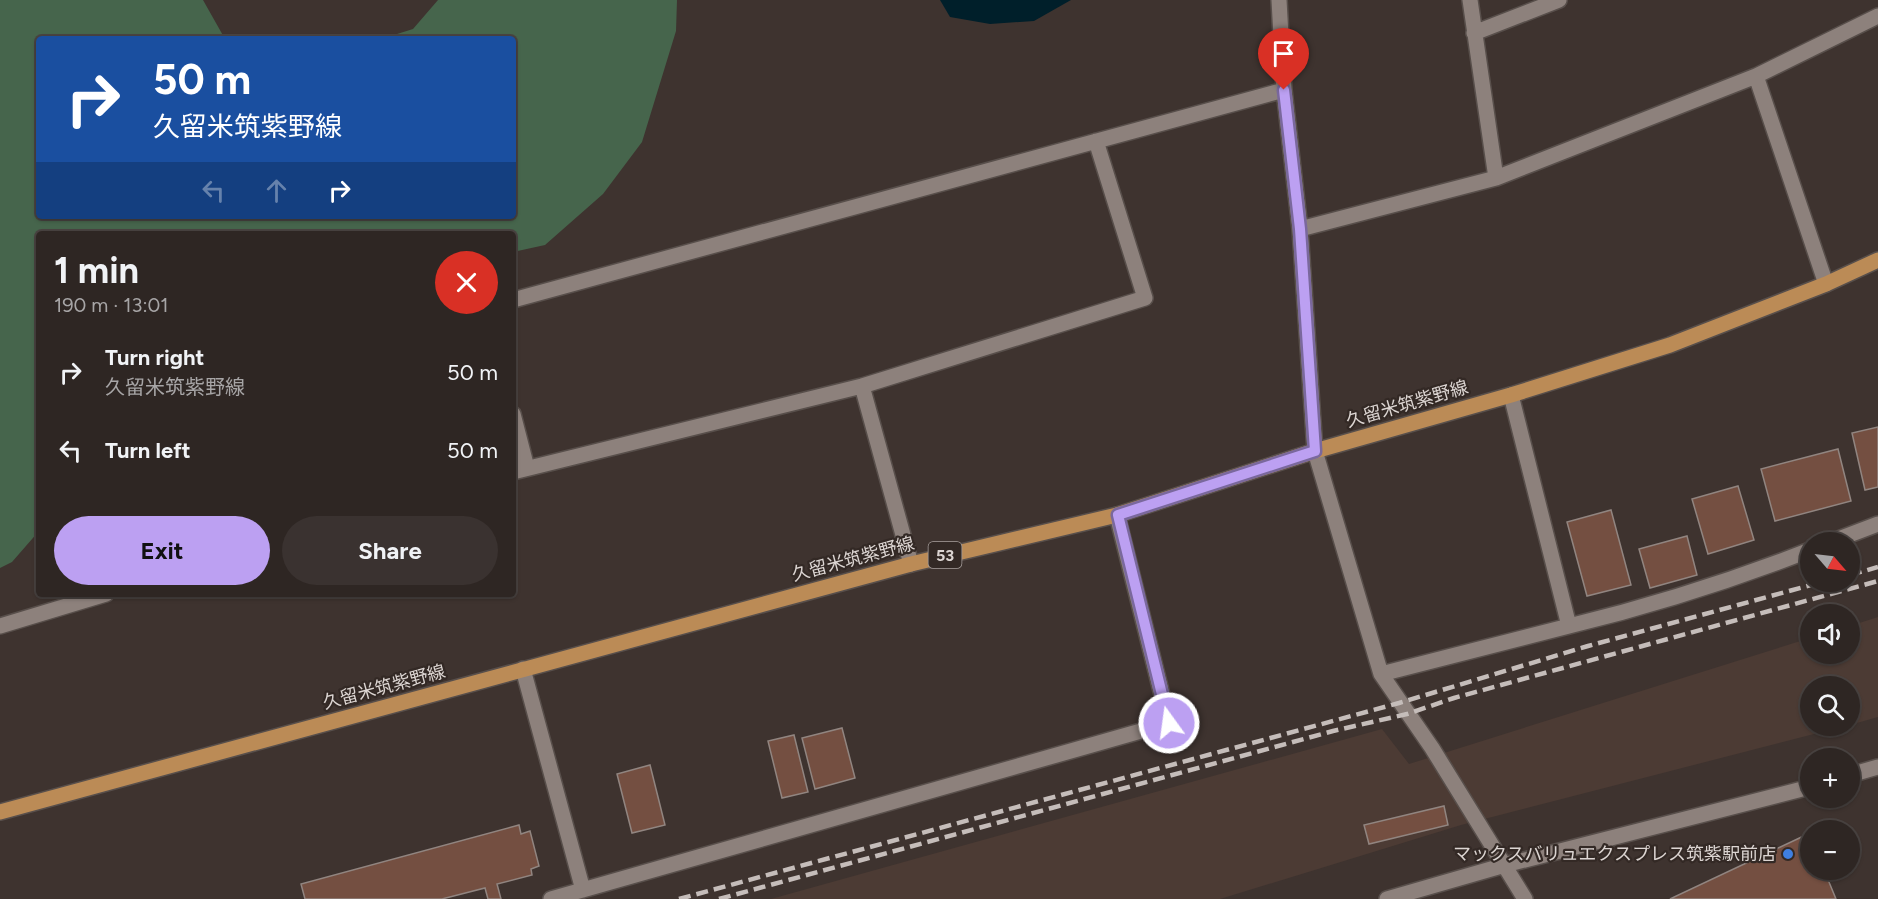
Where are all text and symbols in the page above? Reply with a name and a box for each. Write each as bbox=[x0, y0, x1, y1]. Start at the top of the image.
pin bbox=[1258, 28, 1309, 90]
icon: arrive bbox=[1267, 37, 1300, 70]
text: 50 m bbox=[153, 54, 251, 105]
icon: right bbox=[54, 60, 132, 138]
text: 久留米筑紫野線 bbox=[153, 110, 342, 143]
icon: left bbox=[197, 174, 230, 207]
icon: ahead bbox=[260, 174, 293, 207]
icon: right bbox=[323, 174, 356, 207]
text: 1 min bbox=[54, 249, 139, 292]
button: close bbox=[435, 251, 498, 314]
text: 190 m · 13:01 bbox=[54, 293, 169, 317]
text: Turn right bbox=[105, 344, 204, 371]
icon: right bbox=[54, 356, 87, 389]
text: 50 m bbox=[447, 359, 498, 386]
text: 久留米筑紫野線 bbox=[105, 375, 245, 399]
street label: 久留米筑紫野線 bbox=[1343, 376, 1471, 432]
icon: left bbox=[54, 434, 87, 467]
text: Turn left bbox=[105, 437, 191, 464]
text: 50 m bbox=[447, 437, 498, 464]
button: Exit bbox=[54, 516, 270, 585]
button: Share bbox=[282, 516, 498, 585]
street label: 久留米筑紫野線 bbox=[789, 532, 917, 586]
north arrow bbox=[1800, 532, 1860, 592]
map controls bbox=[1800, 532, 1860, 880]
road number: 53 bbox=[928, 542, 962, 568]
button: sound bbox=[1800, 604, 1860, 664]
street label: 久留米筑紫野線 bbox=[320, 660, 448, 714]
button: search bbox=[1800, 676, 1860, 736]
position arrow bbox=[1137, 691, 1201, 755]
button: + bbox=[1800, 748, 1860, 808]
button: − bbox=[1800, 820, 1860, 880]
place label: マックスバリュエクスプレス筑紫駅前店 bbox=[1453, 843, 1776, 865]
marker: マックスバリュエクスプレス筑紫駅前店 bbox=[1781, 847, 1795, 861]

